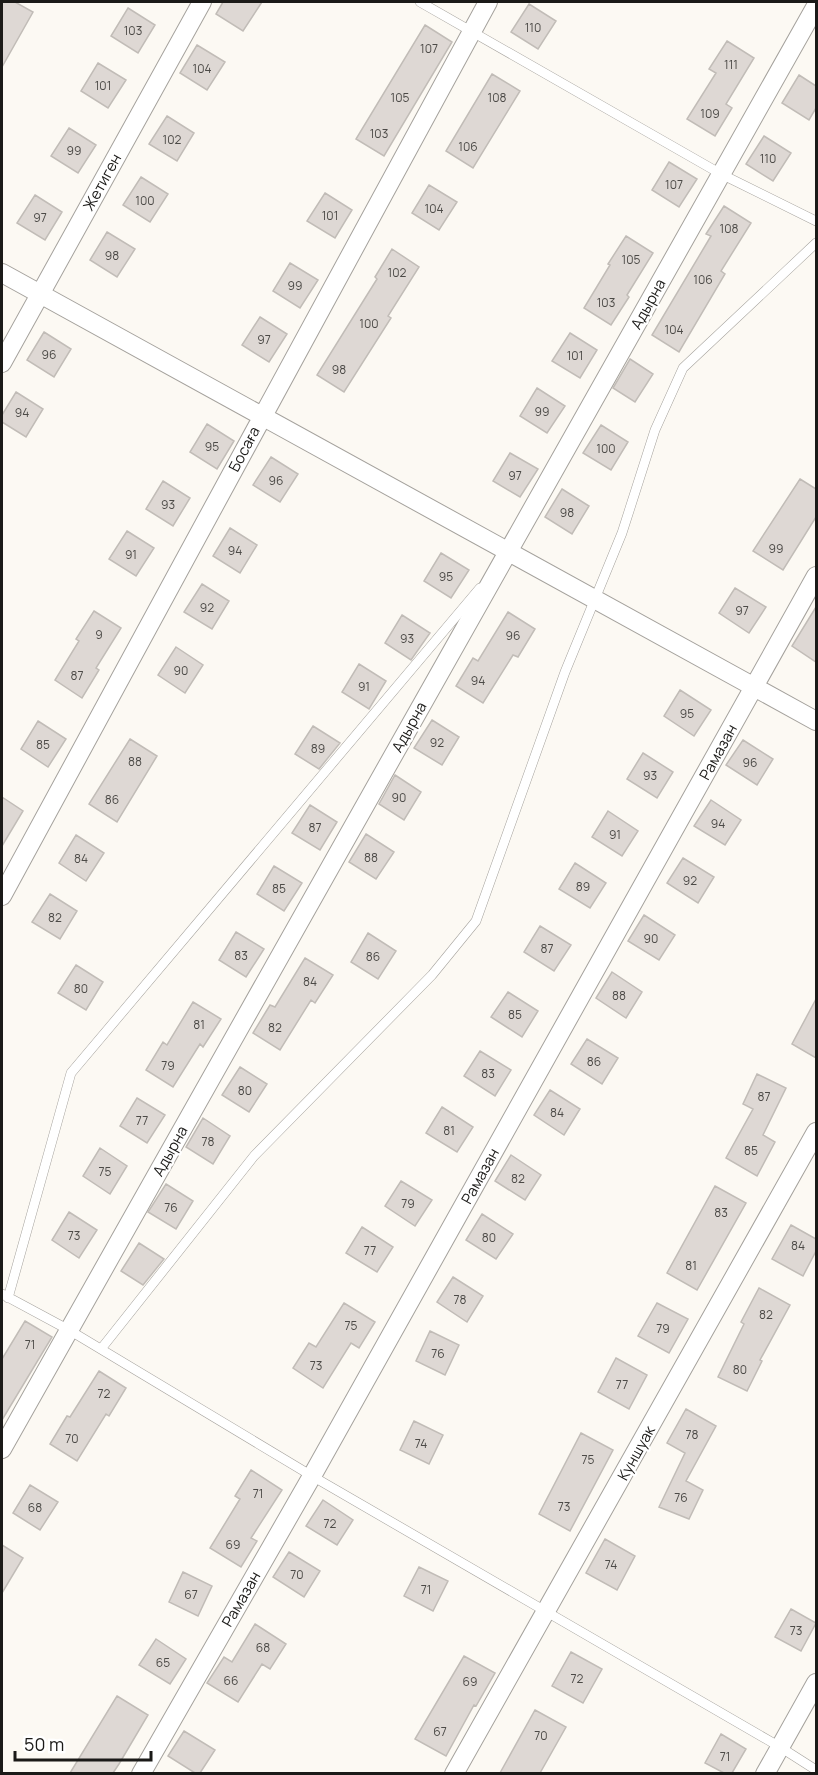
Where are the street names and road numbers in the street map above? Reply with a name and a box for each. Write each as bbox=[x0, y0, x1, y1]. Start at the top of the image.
street label: Жетиген bbox=[78, 150, 126, 214]
street label: Адырна bbox=[626, 275, 670, 333]
street label: Босаға bbox=[223, 423, 265, 475]
street label: Адырна bbox=[387, 698, 431, 756]
street label: Рамазан bbox=[694, 720, 742, 784]
street label: Адырна bbox=[148, 1122, 192, 1180]
street label: Рамазан bbox=[456, 1144, 504, 1208]
street label: Куншуак bbox=[612, 1421, 660, 1484]
street label: Рамазан bbox=[217, 1567, 265, 1631]

